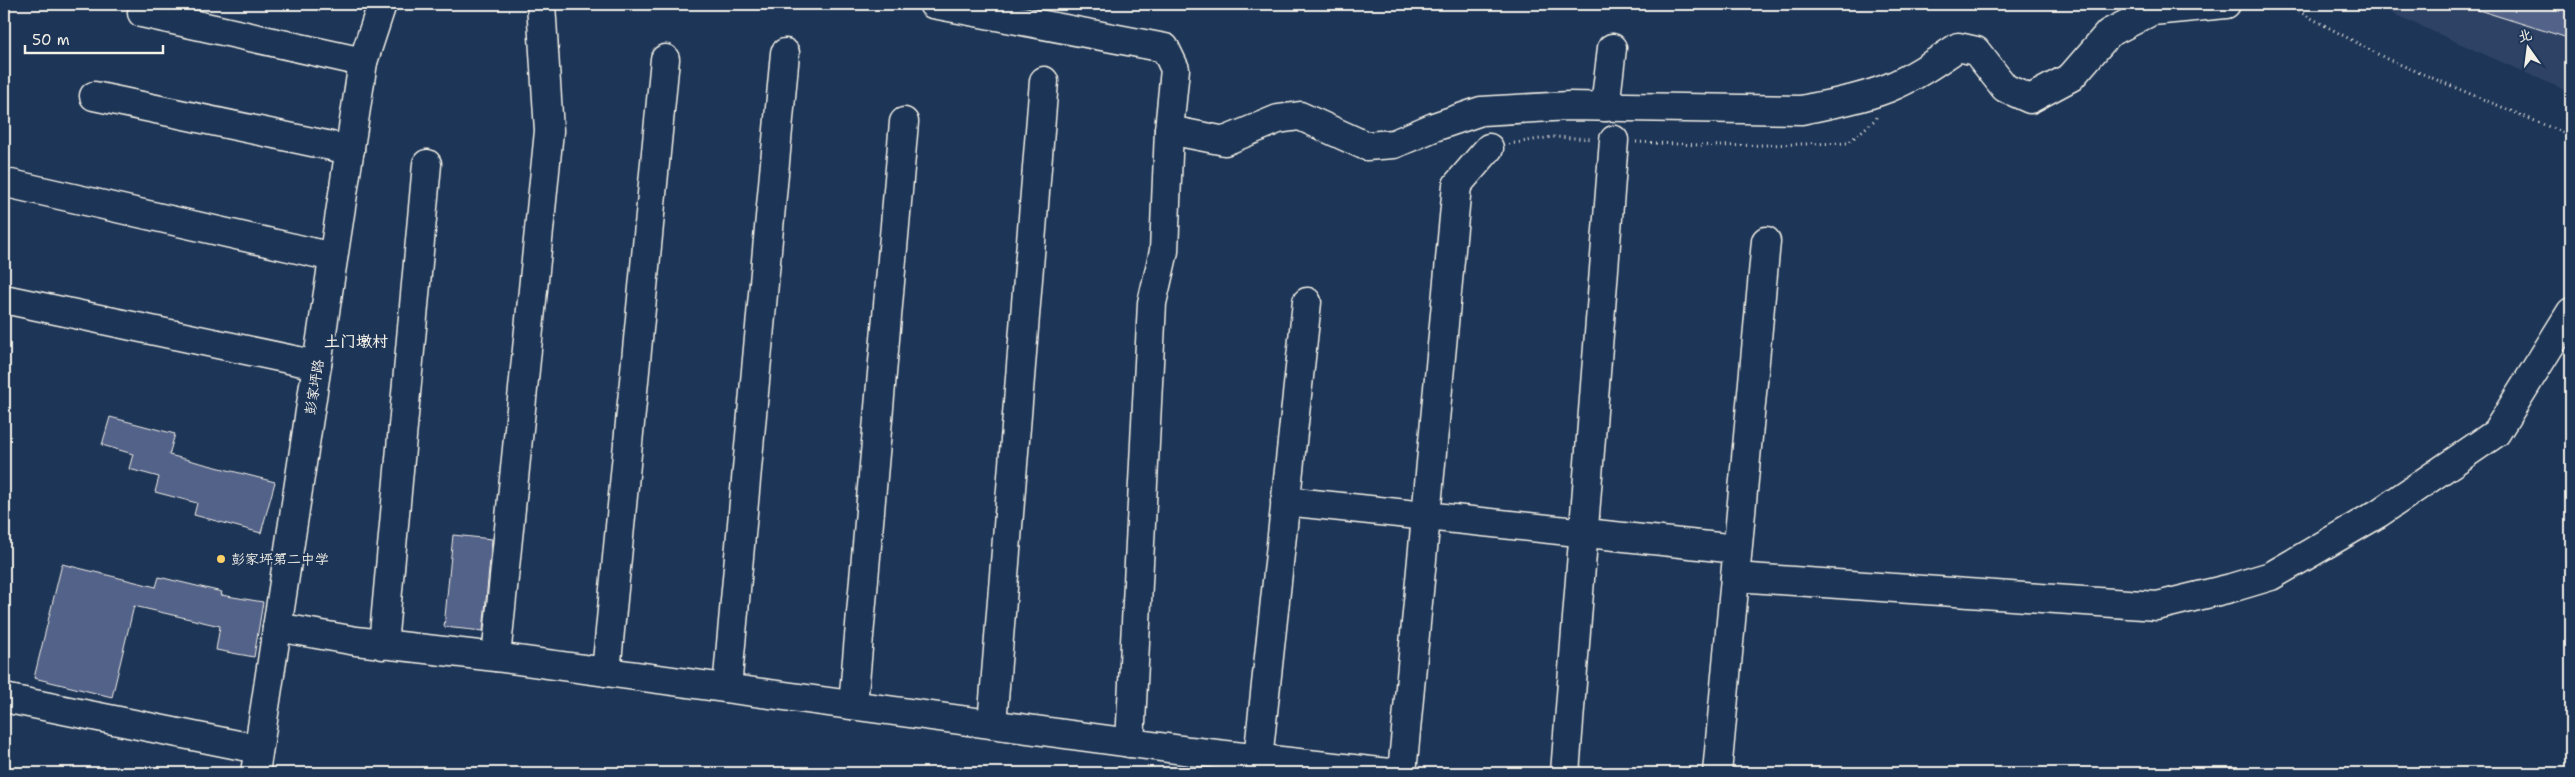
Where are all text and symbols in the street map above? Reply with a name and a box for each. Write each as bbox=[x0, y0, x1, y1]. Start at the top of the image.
scale bar bbox=[25, 22, 162, 54]
north arrow bbox=[2502, 22, 2552, 72]
text: 北 bbox=[2516, 25, 2534, 46]
text: 50 m bbox=[32, 30, 70, 50]
district label: 土门墩村 bbox=[324, 331, 388, 352]
street label: 彭家坪路 bbox=[301, 358, 327, 416]
place label: 彭家坪第二中学 bbox=[231, 550, 329, 568]
marker: 彭家坪第二中学 bbox=[215, 553, 227, 565]

